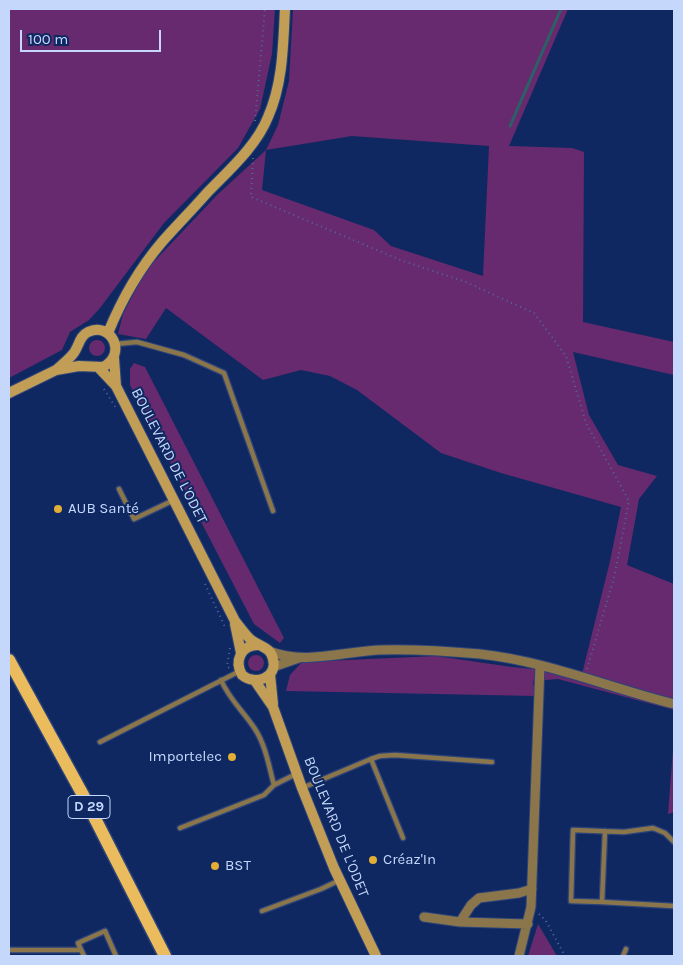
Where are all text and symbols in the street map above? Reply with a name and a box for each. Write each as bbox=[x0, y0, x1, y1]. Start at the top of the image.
scale bar bbox=[22, 20, 164, 52]
text: 100 m bbox=[28, 30, 68, 48]
street label: BOULEVARD DE L'ODET bbox=[127, 385, 211, 527]
place label: AUB Santé bbox=[68, 500, 139, 518]
marker: AUB Santé bbox=[52, 503, 64, 515]
place label: Importelec bbox=[148, 748, 222, 766]
marker: Importelec bbox=[226, 751, 238, 763]
street label: BOULEVARD DE L'ODET bbox=[300, 754, 372, 900]
road number: D 29 bbox=[68, 796, 110, 819]
place label: Créaz'In bbox=[383, 851, 436, 869]
marker: Créaz'In bbox=[367, 854, 379, 866]
place label: BST bbox=[225, 857, 251, 875]
marker: BST bbox=[209, 860, 221, 872]

